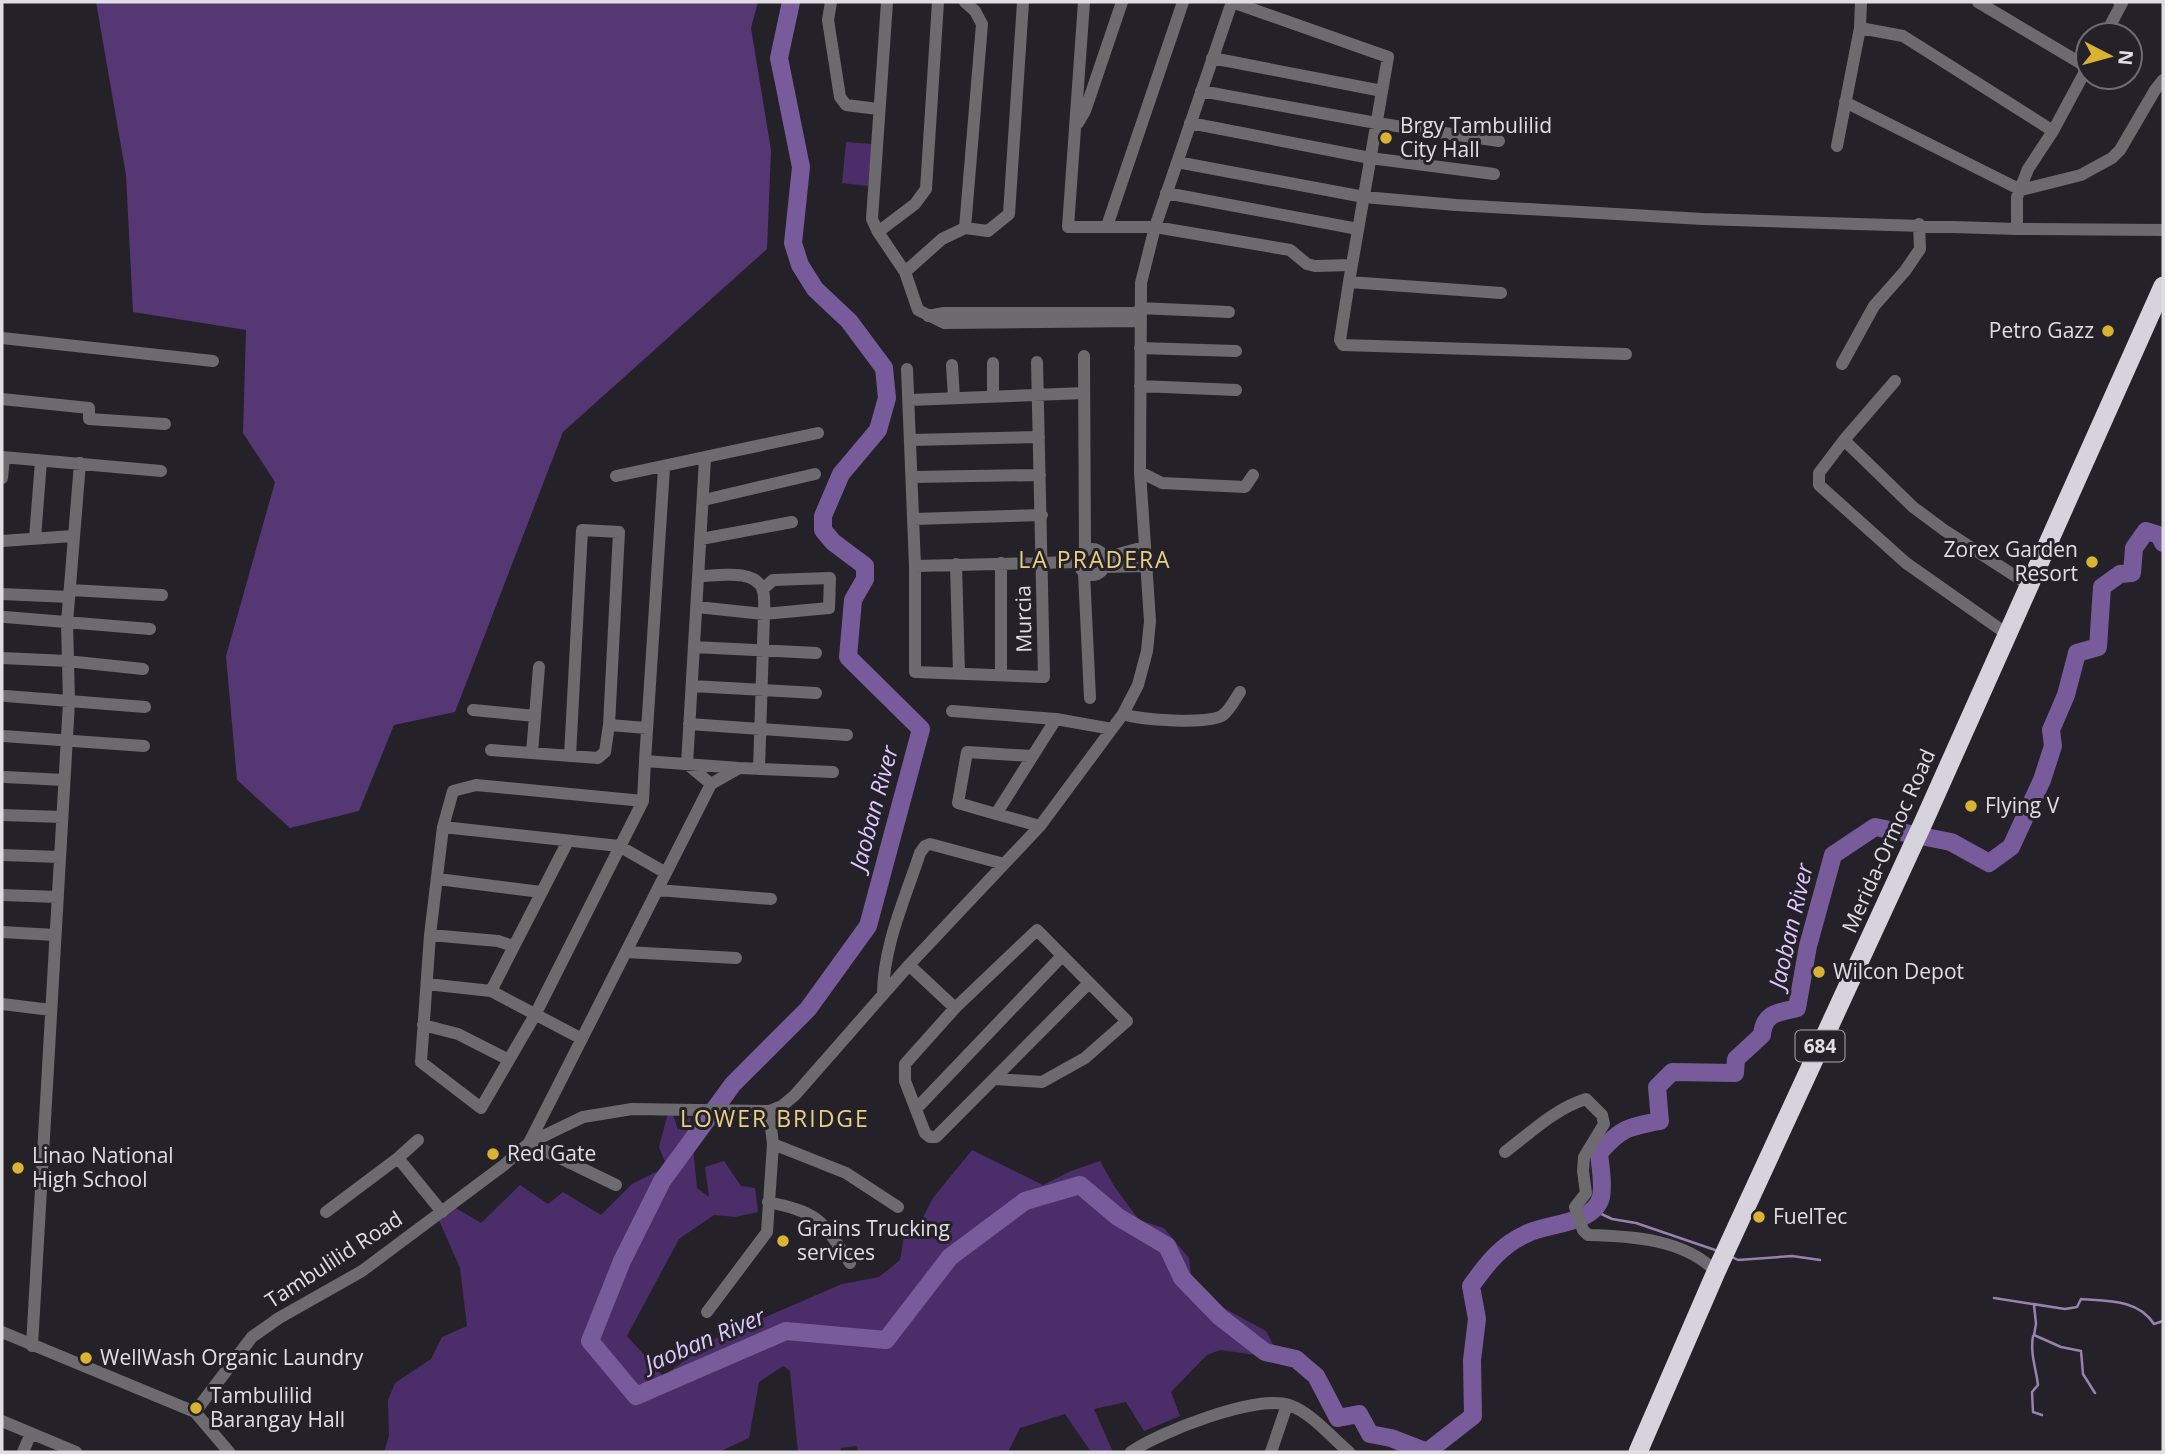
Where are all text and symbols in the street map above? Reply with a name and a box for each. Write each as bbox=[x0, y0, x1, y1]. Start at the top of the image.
north arrow bbox=[2074, 21, 2144, 91]
text: N bbox=[2112, 49, 2140, 67]
place label: Brgy Tambulilid City Hall bbox=[1400, 111, 1552, 163]
marker: Brgy Tambulilid City Hall bbox=[1378, 130, 1394, 146]
place label: Petro Gazz bbox=[1989, 316, 2094, 344]
marker: Petro Gazz bbox=[2100, 323, 2116, 339]
place label: Zorex Garden Resort bbox=[1943, 535, 2078, 587]
district label: LA PRADERA bbox=[1018, 543, 1172, 575]
marker: Zorex Garden Resort bbox=[2084, 554, 2100, 570]
street label: Murcia bbox=[1008, 585, 1038, 653]
water label: Jaoban River bbox=[840, 741, 905, 877]
street label: Merida-Ormoc Road bbox=[1835, 744, 1941, 937]
place label: Flying V bbox=[1985, 791, 2060, 819]
marker: Flying V bbox=[1963, 798, 1979, 814]
water label: Jaoban River bbox=[1759, 859, 1820, 996]
place label: Wilcon Depot bbox=[1833, 957, 1964, 985]
marker: Wilcon Depot bbox=[1811, 964, 1827, 980]
road number: 684 bbox=[1796, 1030, 1844, 1062]
district label: LOWER BRIDGE bbox=[680, 1102, 870, 1134]
place label: Red Gate bbox=[507, 1139, 596, 1167]
place label: Linao National High School bbox=[32, 1141, 174, 1193]
marker: Red Gate bbox=[485, 1146, 501, 1162]
marker: Linao National High School bbox=[10, 1160, 26, 1176]
place label: FuelTec bbox=[1773, 1202, 1847, 1230]
street label: Tambulilid Road bbox=[260, 1204, 407, 1314]
marker: FuelTec bbox=[1751, 1209, 1767, 1225]
place label: Grains Trucking services bbox=[797, 1214, 950, 1266]
marker: Grains Trucking services bbox=[775, 1233, 791, 1249]
water label: Jaoban River bbox=[636, 1299, 770, 1380]
place label: WellWash Organic Laundry bbox=[100, 1343, 364, 1371]
marker: WellWash Organic Laundry bbox=[78, 1350, 94, 1366]
place label: Tambulilid Barangay Hall bbox=[210, 1381, 345, 1433]
marker: Tambulilid Barangay Hall bbox=[188, 1400, 204, 1416]

